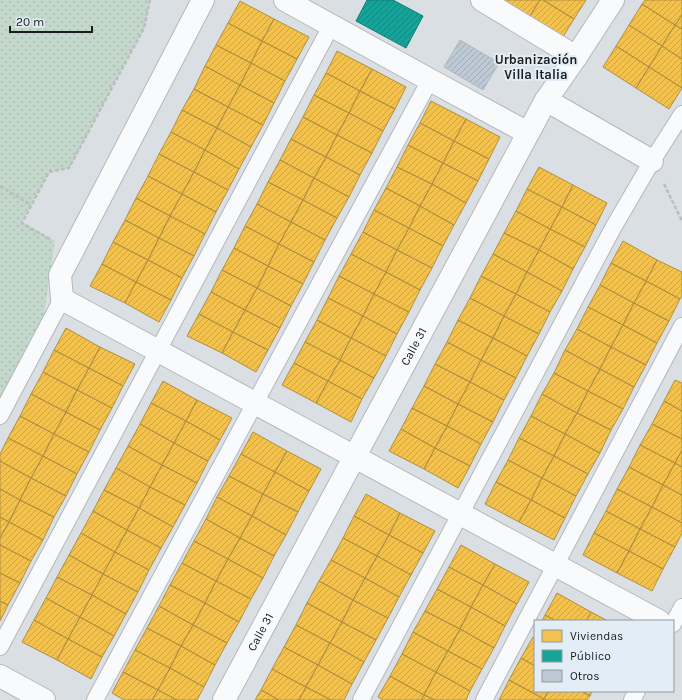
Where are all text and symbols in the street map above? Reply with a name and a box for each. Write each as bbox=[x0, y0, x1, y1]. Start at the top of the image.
scale bar bbox=[10, 8, 92, 34]
text: 20 m bbox=[16, 15, 44, 29]
district label: Urbanización Villa Italia bbox=[495, 52, 577, 82]
street label: Calle 31 bbox=[398, 325, 429, 368]
street label: Calle 31 bbox=[245, 611, 276, 653]
legend bbox=[534, 620, 674, 692]
text: Viviendas bbox=[570, 629, 623, 643]
text: Público bbox=[570, 649, 611, 663]
text: Otros bbox=[570, 669, 599, 683]

